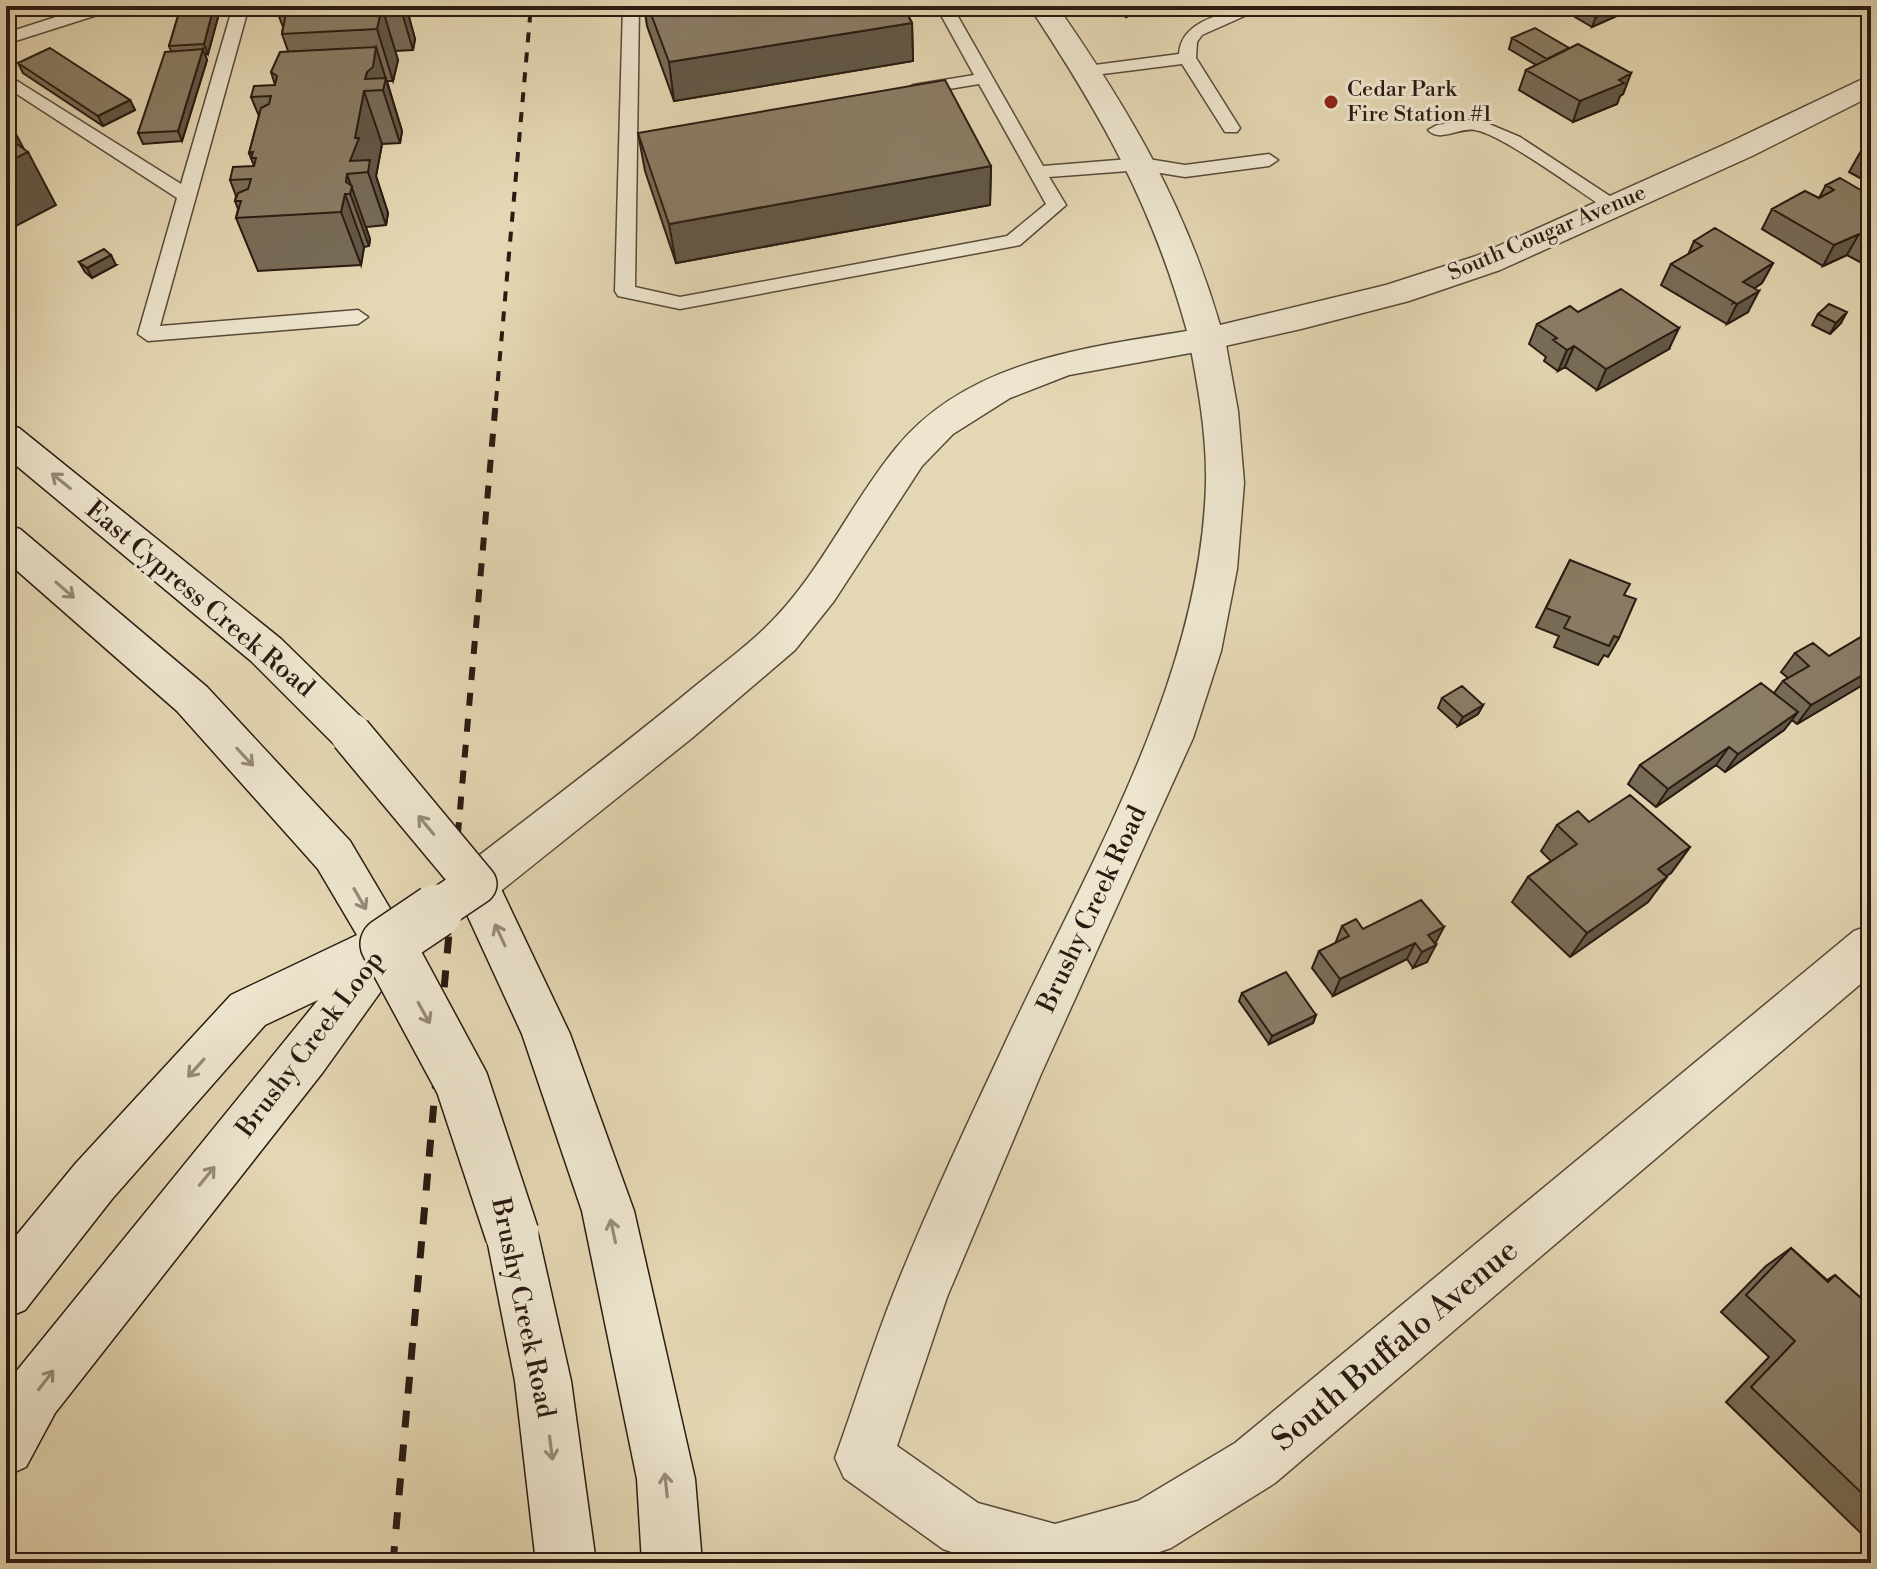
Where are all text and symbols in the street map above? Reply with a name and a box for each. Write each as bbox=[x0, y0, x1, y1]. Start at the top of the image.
place label: Cedar Park Fire Station #1 bbox=[1347, 76, 1492, 128]
marker: Cedar Park Fire Station #1 bbox=[1322, 93, 1340, 111]
street label: South Cougar Avenue bbox=[1444, 179, 1650, 287]
one-way arrow bbox=[51, 472, 71, 490]
street label: East Cypress Creek Road bbox=[79, 494, 321, 704]
one-way arrow bbox=[54, 581, 75, 599]
one-way arrow bbox=[235, 746, 253, 766]
street label: Brushy Creek Road bbox=[1030, 800, 1154, 1018]
one-way arrow bbox=[417, 815, 435, 835]
one-way arrow bbox=[353, 888, 369, 911]
one-way arrow bbox=[492, 923, 507, 947]
street label: Brushy Creek Loop bbox=[229, 944, 391, 1144]
one-way arrow bbox=[417, 1000, 432, 1024]
one-way arrow bbox=[187, 1058, 205, 1078]
one-way arrow bbox=[198, 1166, 216, 1187]
street label: Brushy Creek Road bbox=[484, 1194, 562, 1421]
one-way arrow bbox=[605, 1219, 620, 1244]
street label: South Buffalo Avenue bbox=[1264, 1230, 1526, 1460]
one-way arrow bbox=[37, 1370, 54, 1391]
one-way arrow bbox=[544, 1435, 559, 1461]
one-way arrow bbox=[658, 1472, 673, 1499]

